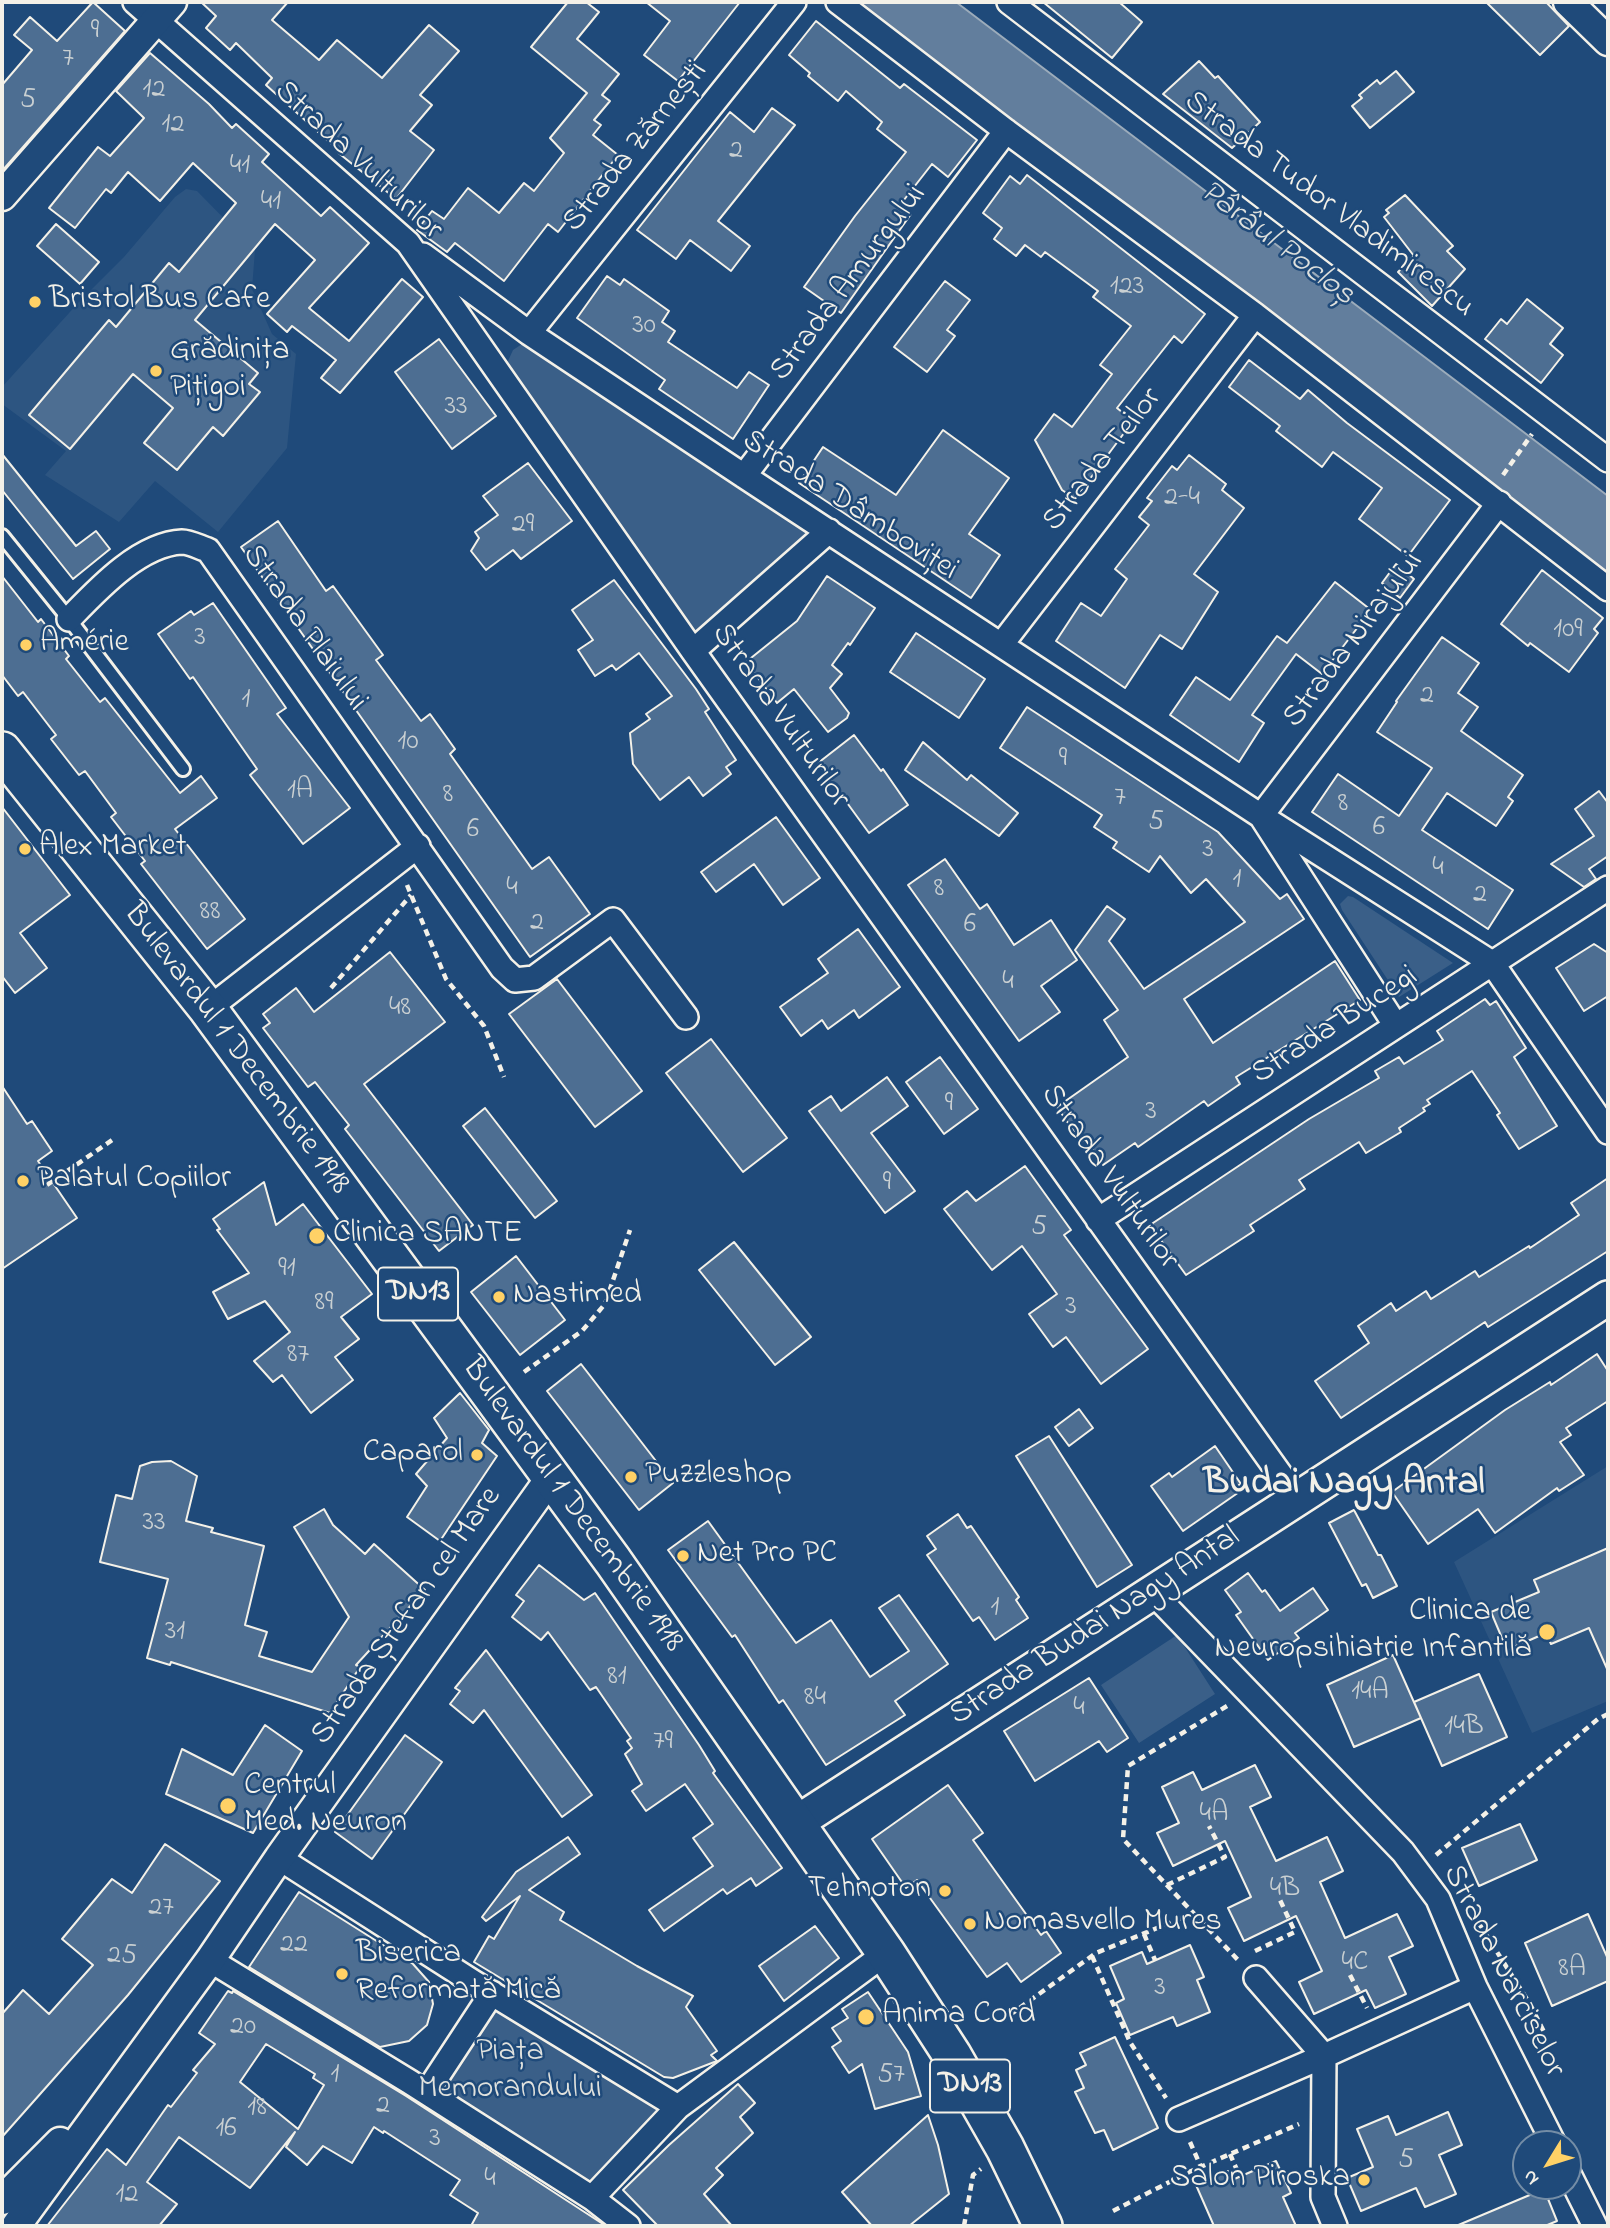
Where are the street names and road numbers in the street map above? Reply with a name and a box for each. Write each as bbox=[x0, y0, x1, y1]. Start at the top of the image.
street label: Strada Zărnești bbox=[556, 55, 718, 241]
street label: Strada Vulturilor bbox=[265, 74, 449, 250]
street label: Strada Tudor Vladimirescu bbox=[1175, 84, 1481, 328]
street label: Strada Amurgului bbox=[764, 178, 936, 390]
street label: Strada Teilor bbox=[1036, 381, 1172, 541]
street label: Strada Dâmboviței bbox=[734, 423, 964, 591]
street label: Strada Plaiului bbox=[232, 538, 374, 720]
street label: Strada Nirajului bbox=[1276, 545, 1434, 737]
street label: Strada Vulturilor bbox=[701, 617, 857, 817]
street label: Bulevardul 1 Decembrie 1918 bbox=[113, 897, 357, 1203]
street label: Strada Bucegi bbox=[1246, 959, 1426, 1095]
street label: Strada Vulturilor bbox=[1030, 1078, 1186, 1278]
road number: DN13 bbox=[378, 1268, 458, 1320]
street label: Bulevardul 1 Decembrie 1918 bbox=[451, 1351, 691, 1661]
street label: Strada Ștefan cel Mare bbox=[304, 1481, 512, 1753]
street label: Strada Budai Nagy Antal bbox=[944, 1520, 1248, 1736]
street label: Strada Narciselor bbox=[1432, 1859, 1572, 2085]
road number: DN13 bbox=[930, 2060, 1010, 2112]

